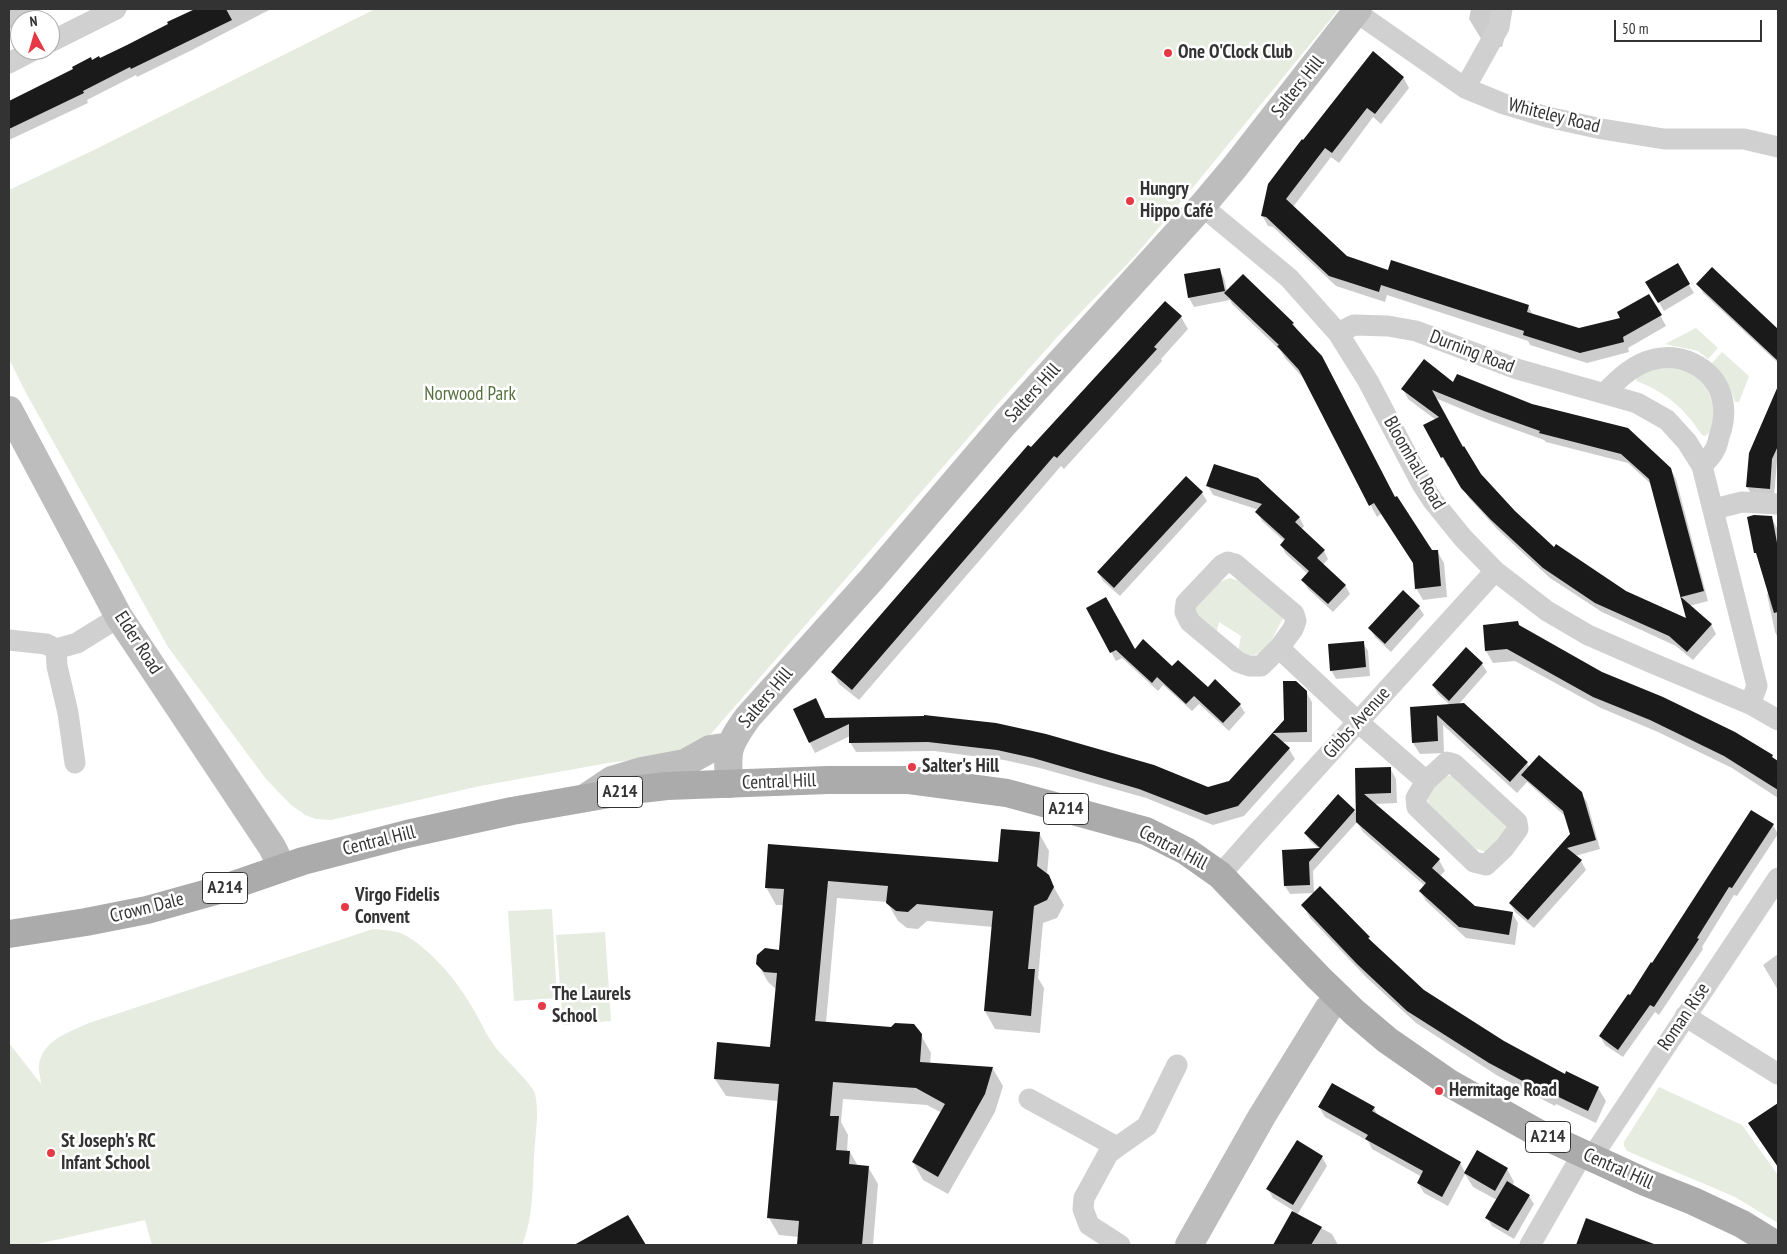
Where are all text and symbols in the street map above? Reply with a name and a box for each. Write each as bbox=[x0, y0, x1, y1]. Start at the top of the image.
north arrow bbox=[10, 10, 60, 60]
scale bar bbox=[1617, 10, 1764, 42]
text: N bbox=[29, 12, 38, 30]
text: 50 m bbox=[1622, 19, 1648, 38]
place label: One O'Clock Club bbox=[1178, 42, 1293, 64]
marker: One O'Clock Club bbox=[1162, 47, 1174, 59]
street label: Salters Hill bbox=[1267, 52, 1329, 122]
street label: Whiteley Road bbox=[1506, 94, 1602, 138]
place label: Hungry Hippo Café bbox=[1140, 179, 1213, 223]
marker: Hungry Hippo Café bbox=[1124, 195, 1136, 207]
street label: Durning Road bbox=[1426, 325, 1518, 379]
street label: Salters Hill bbox=[1000, 359, 1066, 427]
park label: Norwood Park bbox=[424, 384, 516, 406]
street label: Bloomhall Road bbox=[1378, 413, 1450, 513]
street label: Elder Road bbox=[109, 607, 167, 679]
street label: Salters Hill bbox=[734, 663, 798, 733]
street label: Gibbs Avenue bbox=[1319, 683, 1395, 763]
place label: Salter's Hill bbox=[922, 756, 999, 778]
marker: Salter's Hill bbox=[906, 761, 918, 773]
street label: Central Hill bbox=[742, 769, 816, 795]
road number: A214 bbox=[598, 776, 642, 808]
road number: A214 bbox=[1044, 794, 1088, 824]
street label: Central Hill bbox=[340, 821, 418, 861]
street label: Central Hill bbox=[1135, 821, 1211, 875]
road number: A214 bbox=[202, 872, 248, 904]
place label: Virgo Fidelis Convent bbox=[355, 885, 440, 929]
street label: Crown Dale bbox=[108, 888, 186, 928]
marker: Virgo Fidelis Convent bbox=[339, 901, 351, 913]
street label: Roman Rise bbox=[1653, 979, 1715, 1055]
place label: The Laurels School bbox=[552, 984, 631, 1028]
marker: The Laurels School bbox=[536, 1000, 548, 1012]
place label: Hermitage Road bbox=[1449, 1080, 1557, 1102]
marker: Hermitage Road bbox=[1433, 1085, 1445, 1097]
road number: A214 bbox=[1526, 1122, 1570, 1152]
place label: St Joseph's RC Infant School bbox=[61, 1131, 156, 1175]
street label: Central Hill bbox=[1580, 1144, 1656, 1194]
marker: St Joseph's RC Infant School bbox=[45, 1147, 57, 1159]

